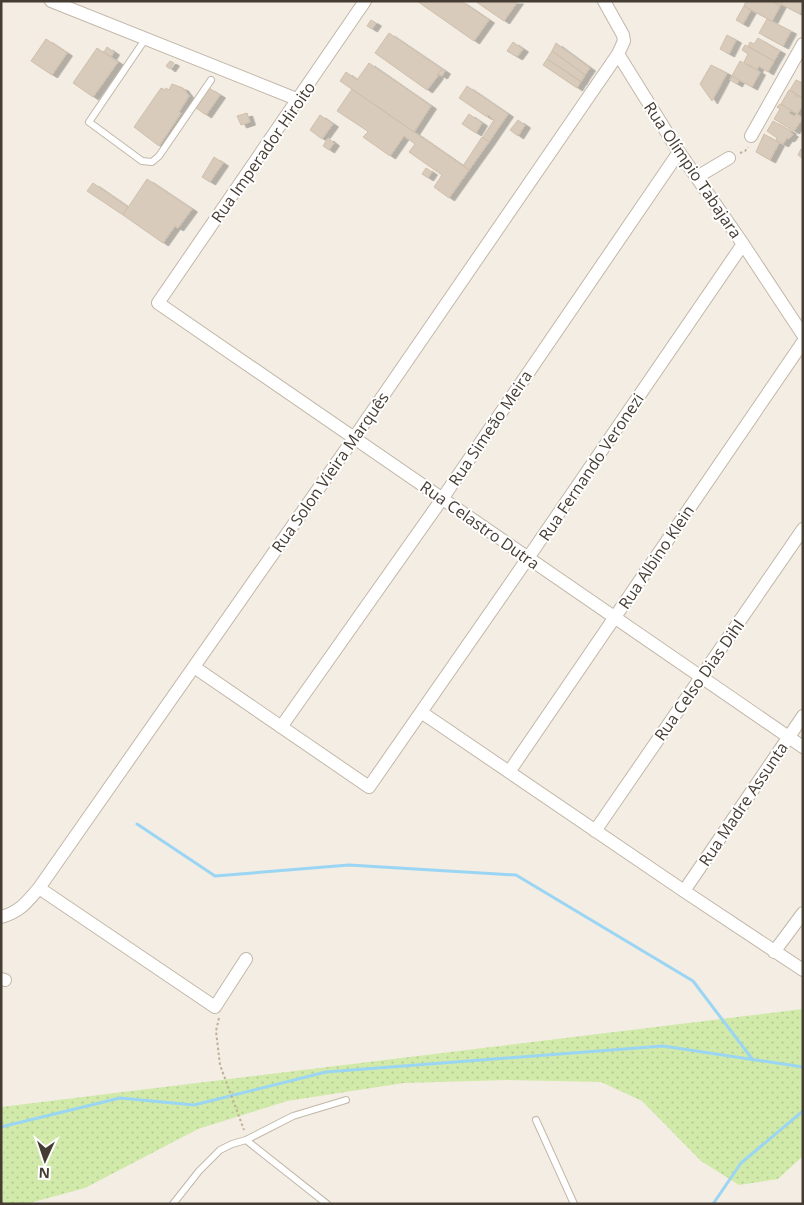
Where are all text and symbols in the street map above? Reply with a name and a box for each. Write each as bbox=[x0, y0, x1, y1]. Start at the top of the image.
street label: Rua Imperador Hiroito bbox=[206, 77, 320, 227]
street label: Rua Olímpio Tabajara bbox=[639, 97, 747, 243]
street label: Rua Simeão Meira bbox=[443, 366, 537, 490]
street label: Rua Solon Vieira Marquês bbox=[266, 387, 394, 557]
street label: Rua Fernando Veronezi bbox=[533, 389, 649, 545]
street label: Rua Celastro Dutra bbox=[416, 476, 544, 574]
street label: Rua Albino Klein bbox=[613, 501, 699, 613]
street label: Rua Celso Dias Dihl bbox=[649, 615, 749, 745]
street label: Rua Madre Assunta bbox=[693, 738, 793, 870]
north arrow bbox=[20, 1135, 70, 1185]
text: N bbox=[38, 1164, 50, 1183]

